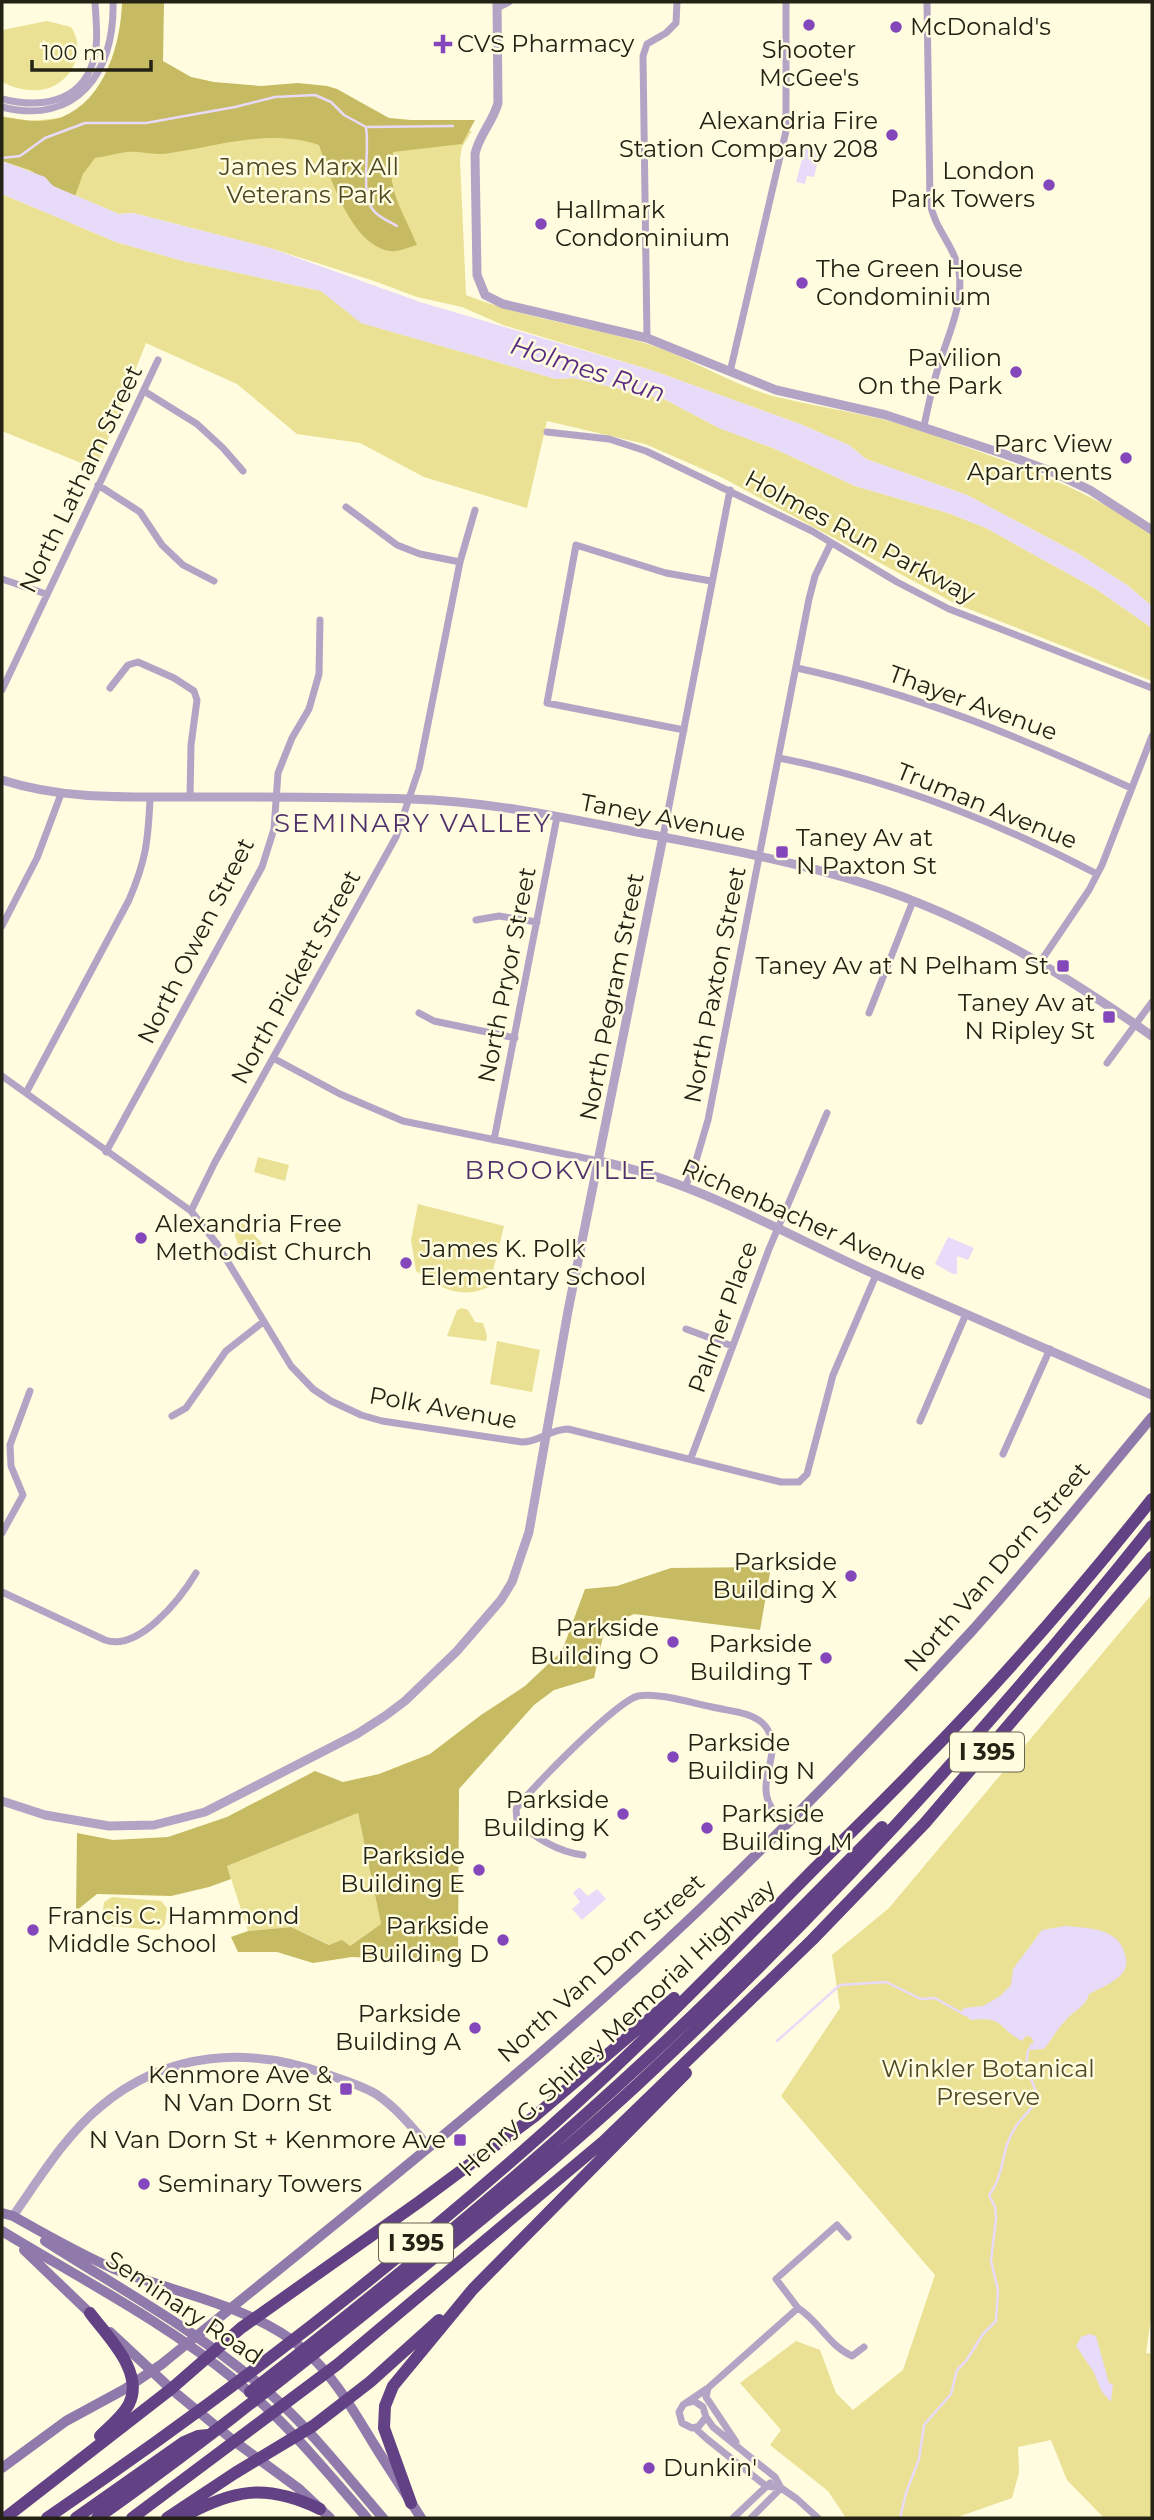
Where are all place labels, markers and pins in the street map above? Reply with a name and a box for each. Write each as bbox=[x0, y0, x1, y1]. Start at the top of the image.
place label: McDonald's bbox=[910, 12, 1051, 41]
marker: Shooter McGee's bbox=[801, 17, 817, 33]
marker: McDonald's bbox=[888, 19, 904, 35]
place label: CVS Pharmacy bbox=[457, 29, 634, 58]
place label: Shooter McGee's bbox=[759, 35, 859, 92]
marker: CVS Pharmacy bbox=[435, 36, 451, 52]
place label: Alexandria Fire Station Company 208 bbox=[619, 106, 878, 163]
marker: Alexandria Fire Station Company 208 bbox=[884, 127, 900, 143]
place label: London Park Towers bbox=[890, 156, 1035, 213]
marker: London Park Towers bbox=[1041, 177, 1057, 193]
place label: Hallmark Condominium bbox=[555, 195, 730, 252]
marker: Hallmark Condominium bbox=[533, 216, 549, 232]
place label: The Green House Condominium bbox=[816, 254, 1023, 311]
marker: The Green House Condominium bbox=[794, 275, 810, 291]
place label: Pavilion On the Park bbox=[858, 343, 1003, 400]
marker: Pavilion On the Park bbox=[1008, 364, 1024, 380]
place label: Parc View Apartments bbox=[967, 429, 1112, 486]
marker: Parc View Apartments bbox=[1118, 450, 1134, 466]
place label: Taney Av at N Paxton St bbox=[796, 823, 937, 880]
marker: Taney Av at N Paxton St bbox=[774, 844, 790, 860]
place label: Taney Av at N Pelham St bbox=[756, 951, 1049, 980]
marker: Taney Av at N Pelham St bbox=[1055, 958, 1071, 974]
place label: Taney Av at N Ripley St bbox=[958, 988, 1095, 1045]
marker: Taney Av at N Ripley St bbox=[1101, 1009, 1117, 1025]
place label: Alexandria Free Methodist Church bbox=[155, 1209, 372, 1266]
marker: Alexandria Free Methodist Church bbox=[133, 1230, 149, 1246]
place label: James K. Polk Elementary School bbox=[419, 1234, 646, 1291]
marker: James K. Polk Elementary School bbox=[398, 1255, 414, 1271]
place label: Parkside Building X bbox=[712, 1547, 837, 1604]
marker: Parkside Building X bbox=[843, 1568, 859, 1584]
place label: Parkside Building O bbox=[530, 1613, 659, 1670]
place label: Parkside Building T bbox=[689, 1629, 812, 1686]
marker: Parkside Building O bbox=[665, 1634, 681, 1650]
marker: Parkside Building T bbox=[818, 1650, 834, 1666]
place label: Parkside Building N bbox=[687, 1728, 815, 1785]
marker: Parkside Building N bbox=[665, 1749, 681, 1765]
place label: Parkside Building K bbox=[483, 1785, 609, 1842]
place label: Parkside Building M bbox=[721, 1799, 853, 1856]
marker: Parkside Building K bbox=[615, 1806, 631, 1822]
marker: Parkside Building M bbox=[699, 1820, 715, 1836]
place label: Parkside Building E bbox=[340, 1841, 465, 1898]
marker: Parkside Building E bbox=[471, 1862, 487, 1878]
place label: Francis C. Hammond Middle School bbox=[47, 1901, 300, 1958]
place label: Parkside Building D bbox=[360, 1911, 489, 1968]
marker: Francis C. Hammond Middle School bbox=[25, 1922, 41, 1938]
marker: Parkside Building D bbox=[495, 1932, 511, 1948]
place label: Parkside Building A bbox=[335, 1999, 462, 2056]
marker: Parkside Building A bbox=[467, 2020, 483, 2036]
place label: Kenmore Ave & N Van Dorn St bbox=[148, 2060, 332, 2117]
marker: Kenmore Ave & N Van Dorn St bbox=[338, 2081, 354, 2097]
place label: N Van Dorn St + Kenmore Ave bbox=[89, 2125, 446, 2154]
marker: N Van Dorn St + Kenmore Ave bbox=[452, 2132, 468, 2148]
place label: Seminary Towers bbox=[158, 2169, 362, 2198]
marker: Seminary Towers bbox=[136, 2176, 152, 2192]
place label: Dunkin' bbox=[663, 2453, 757, 2482]
marker: Dunkin' bbox=[641, 2460, 657, 2476]

